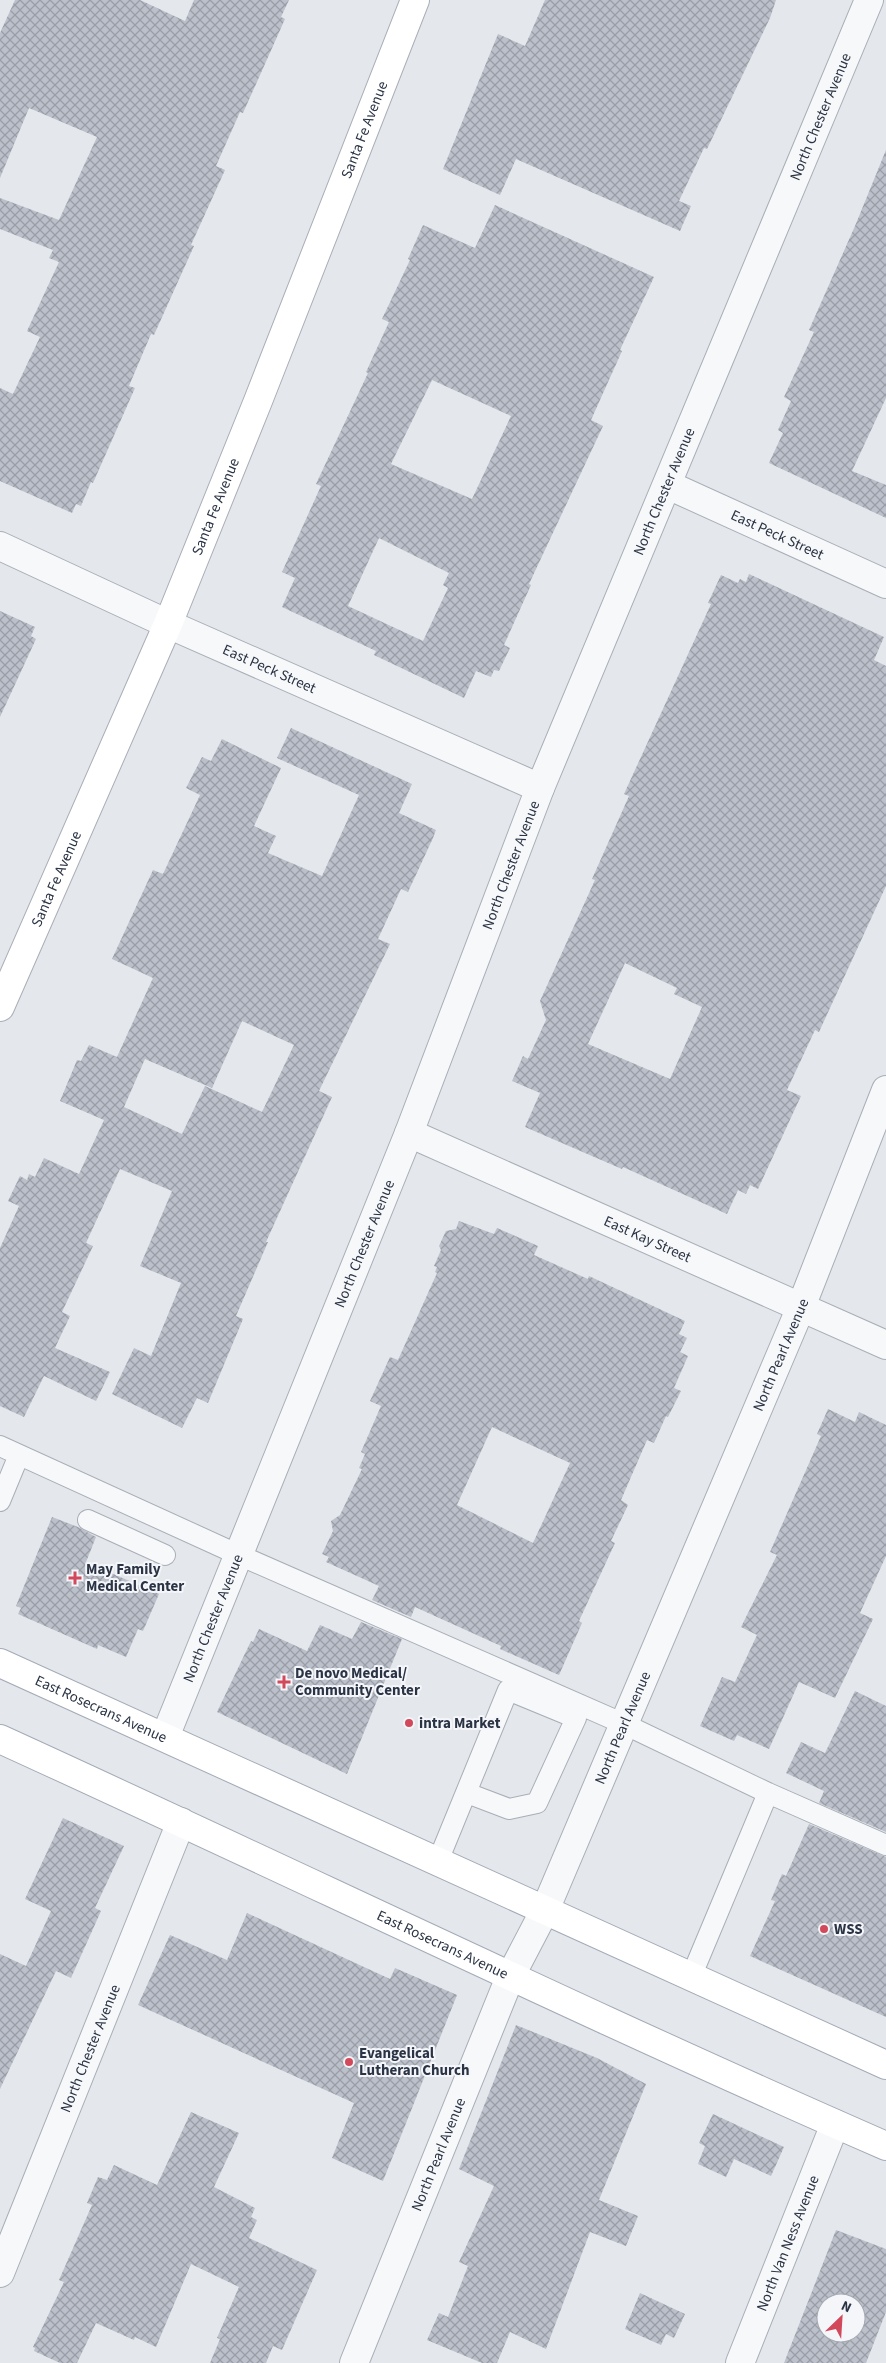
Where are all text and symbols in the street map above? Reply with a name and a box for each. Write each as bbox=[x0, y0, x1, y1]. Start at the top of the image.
street label: North Chester Avenue bbox=[784, 50, 856, 184]
street label: Santa Fe Avenue bbox=[336, 78, 393, 182]
street label: North Chester Avenue bbox=[628, 424, 700, 558]
street label: Santa Fe Avenue bbox=[186, 455, 244, 558]
street label: East Peck Street bbox=[727, 504, 827, 565]
street label: East Peck Street bbox=[219, 639, 319, 698]
street label: North Chester Avenue bbox=[477, 798, 545, 933]
street label: Santa Fe Avenue bbox=[26, 827, 87, 930]
street label: North Chester Avenue bbox=[329, 1177, 400, 1311]
street label: East Kay Street bbox=[601, 1210, 694, 1268]
street label: North Pearl Avenue bbox=[747, 1295, 814, 1415]
street label: North Chester Avenue bbox=[178, 1551, 248, 1685]
place label: May Family Medical Center bbox=[86, 1559, 184, 1597]
marker: May Family Medical Center bbox=[68, 1571, 82, 1585]
place label: De novo Medical/ Community Center bbox=[295, 1663, 420, 1701]
street label: North Pearl Avenue bbox=[589, 1668, 656, 1787]
street label: East Rosecrans Avenue bbox=[32, 1670, 170, 1748]
marker: De novo Medical/ Community Center bbox=[277, 1675, 291, 1689]
place label: intra Market bbox=[419, 1713, 501, 1734]
marker: intra Market bbox=[403, 1717, 415, 1729]
street label: East Rosecrans Avenue bbox=[373, 1905, 512, 1984]
place label: WSS bbox=[834, 1919, 863, 1940]
marker: WSS bbox=[818, 1923, 830, 1935]
street label: North Chester Avenue bbox=[55, 1981, 125, 2116]
place label: Evangelical Lutheran Church bbox=[359, 2043, 469, 2081]
marker: Evangelical Lutheran Church bbox=[343, 2056, 355, 2068]
street label: North Pearl Avenue bbox=[406, 2095, 471, 2214]
street label: North Van Ness Avenue bbox=[751, 2172, 824, 2314]
north arrow bbox=[816, 2293, 866, 2343]
text: N bbox=[838, 2296, 855, 2318]

